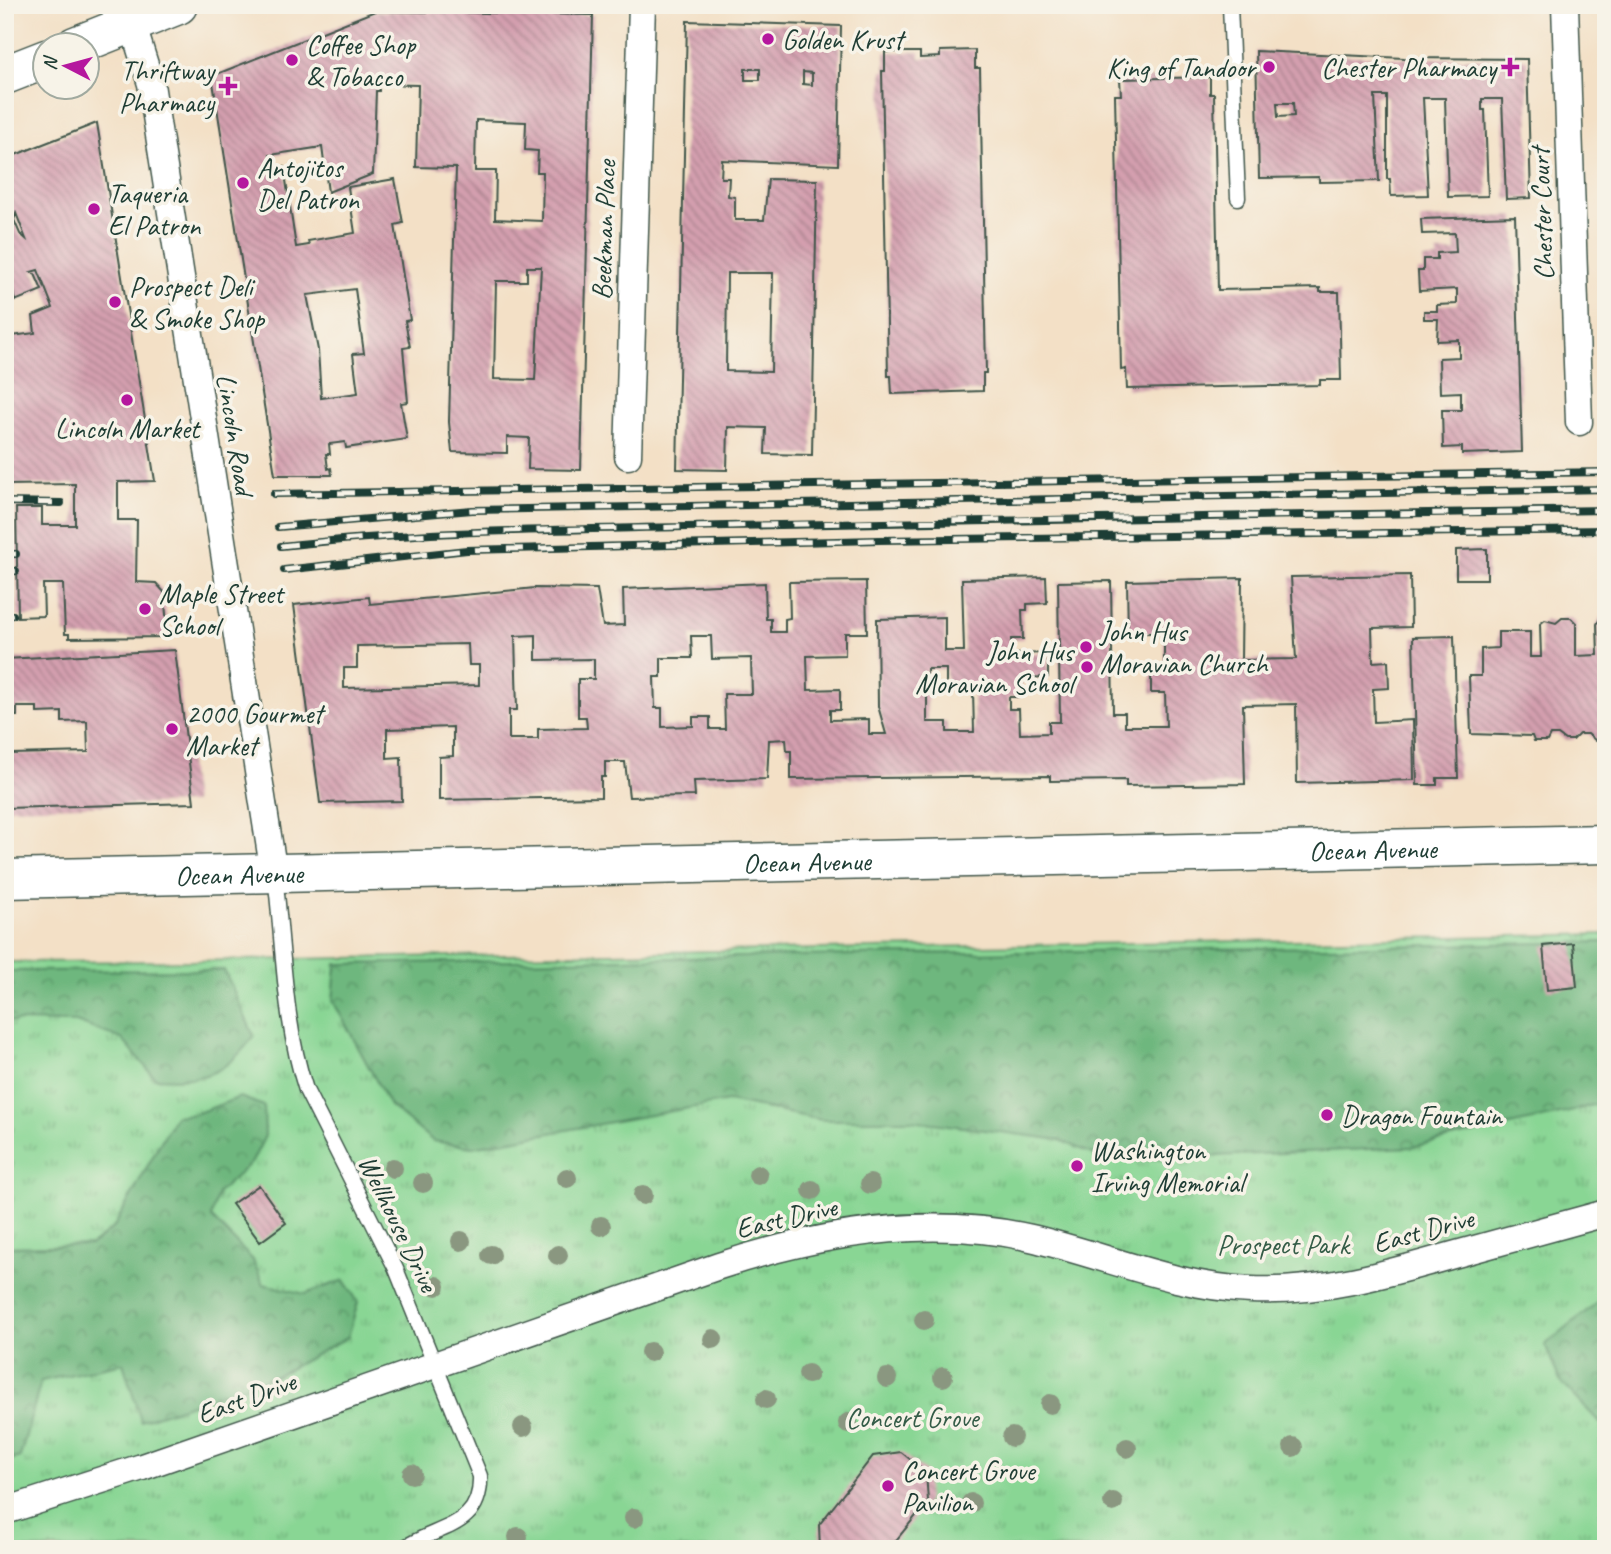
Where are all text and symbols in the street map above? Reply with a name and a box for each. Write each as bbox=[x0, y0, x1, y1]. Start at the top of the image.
place label: Golden Krust bbox=[782, 22, 907, 57]
place label: Coffee Shop & Tobacco bbox=[306, 27, 417, 94]
marker: Golden Krust bbox=[760, 31, 776, 47]
north arrow bbox=[32, 32, 102, 102]
place label: King of Tandoor bbox=[1106, 50, 1257, 85]
place label: Chester Pharmacy bbox=[1321, 50, 1498, 85]
marker: Coffee Shop & Tobacco bbox=[284, 52, 300, 68]
place label: Thriftway Pharmacy bbox=[119, 53, 216, 120]
text: N bbox=[38, 54, 63, 71]
marker: King of Tandoor bbox=[1261, 59, 1277, 75]
marker: Chester Pharmacy bbox=[1502, 59, 1518, 75]
marker: Thriftway Pharmacy bbox=[220, 78, 236, 94]
street label: Chester Court bbox=[1522, 143, 1561, 281]
place label: Antojitos Del Patron bbox=[257, 150, 360, 217]
street label: Beekman Place bbox=[584, 157, 624, 301]
marker: Antojitos Del Patron bbox=[235, 175, 251, 191]
place label: Taqueria El Patron bbox=[108, 176, 202, 243]
marker: Taqueria El Patron bbox=[86, 201, 102, 217]
place label: Prospect Deli & Smoke Shop bbox=[129, 269, 266, 336]
marker: Prospect Deli & Smoke Shop bbox=[107, 294, 123, 310]
street label: Lincoln Road bbox=[209, 371, 263, 501]
marker: Lincoln Market bbox=[119, 392, 135, 408]
place label: Lincoln Market bbox=[55, 411, 202, 446]
place label: Maple Street School bbox=[159, 576, 286, 643]
marker: Maple Street School bbox=[137, 601, 153, 617]
place label: John Hus Moravian Church bbox=[1098, 614, 1270, 681]
place label: John Hus Moravian School bbox=[915, 634, 1078, 701]
marker: John Hus Moravian Church bbox=[1078, 639, 1094, 655]
marker: John Hus Moravian School bbox=[1079, 659, 1095, 675]
place label: 2000 Gourmet Market bbox=[186, 696, 326, 763]
marker: 2000 Gourmet Market bbox=[164, 721, 180, 737]
street label: Ocean Avenue bbox=[1308, 831, 1439, 868]
street label: Ocean Avenue bbox=[743, 843, 873, 881]
street label: Ocean Avenue bbox=[175, 855, 305, 893]
place label: Dragon Fountain bbox=[1341, 1098, 1503, 1133]
marker: Dragon Fountain bbox=[1319, 1107, 1335, 1123]
place label: Washington Irving Memorial bbox=[1091, 1133, 1249, 1200]
street label: Wellhouse Drive bbox=[350, 1149, 447, 1299]
marker: Washington Irving Memorial bbox=[1069, 1158, 1085, 1174]
street label: East Drive bbox=[732, 1188, 842, 1246]
street label: East Drive bbox=[1369, 1200, 1479, 1261]
park label: Prospect Park bbox=[1217, 1227, 1352, 1262]
street label: East Drive bbox=[192, 1363, 302, 1431]
park label: Concert Grove bbox=[846, 1400, 980, 1435]
place label: Concert Grove Pavilion bbox=[902, 1453, 1037, 1520]
marker: Concert Grove Pavilion bbox=[880, 1478, 896, 1494]

